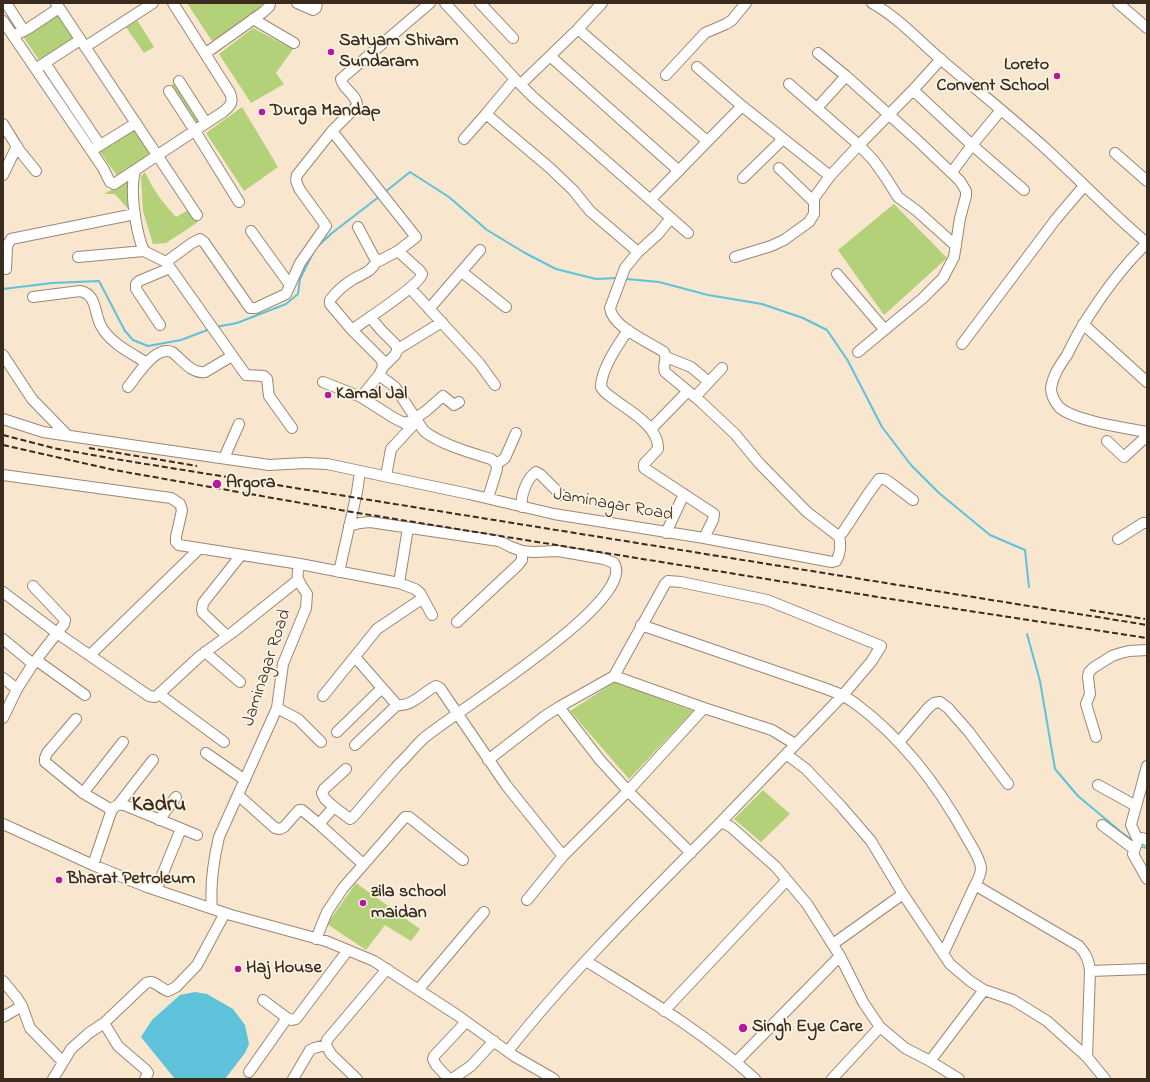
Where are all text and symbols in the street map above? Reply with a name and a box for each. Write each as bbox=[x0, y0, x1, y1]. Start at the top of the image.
place label: Satyam Shivam Sundaram bbox=[339, 31, 459, 74]
marker: Satyam Shivam Sundaram bbox=[326, 47, 336, 57]
place label: Loreto Convent School bbox=[937, 55, 1049, 98]
marker: Loreto Convent School bbox=[1052, 71, 1062, 81]
place label: Durga Mandap bbox=[270, 101, 381, 123]
marker: Durga Mandap bbox=[257, 107, 267, 117]
place label: Kamal Jal bbox=[336, 384, 407, 406]
marker: Kamal Jal bbox=[323, 390, 333, 400]
place label: Argora bbox=[226, 473, 275, 495]
marker: Argora bbox=[211, 478, 223, 490]
street label: Jaminagar Road bbox=[551, 485, 675, 527]
street label: Jaminagar Road bbox=[239, 607, 297, 729]
district label: Kadru bbox=[132, 793, 186, 819]
place label: Bharat Petroleum bbox=[67, 869, 195, 891]
marker: Bharat Petroleum bbox=[54, 875, 64, 885]
place label: zila school maidan bbox=[371, 882, 446, 924]
marker: zila school maidan bbox=[358, 898, 368, 908]
place label: Haj House bbox=[246, 958, 322, 980]
marker: Haj House bbox=[233, 964, 243, 974]
place label: Singh Eye Care bbox=[752, 1017, 863, 1039]
marker: Singh Eye Care bbox=[737, 1022, 749, 1034]

